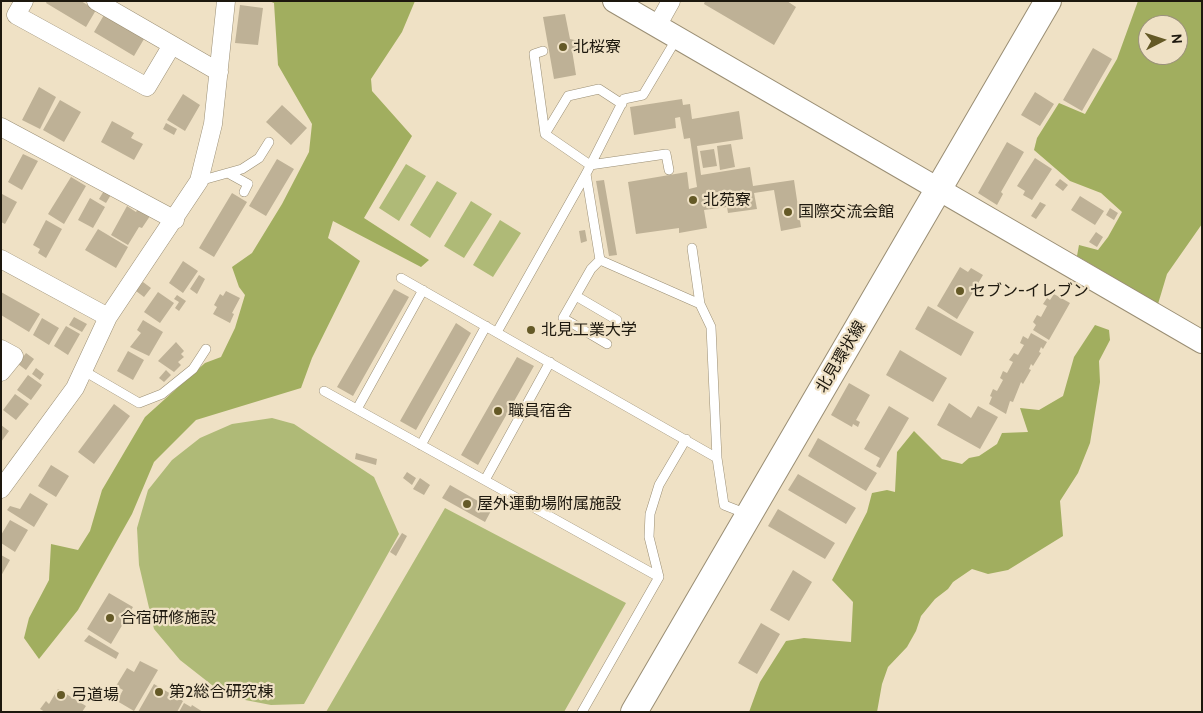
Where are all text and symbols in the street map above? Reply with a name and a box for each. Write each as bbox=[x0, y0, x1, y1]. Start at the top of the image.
north arrow bbox=[1138, 15, 1188, 65]
text: N bbox=[1168, 33, 1186, 44]
place label: 北桜寮 bbox=[573, 37, 621, 57]
marker: 北桜寮 bbox=[557, 41, 569, 53]
place label: 北苑寮 bbox=[703, 190, 751, 210]
marker: 北苑寮 bbox=[687, 194, 699, 206]
place label: 国際交流会館 bbox=[798, 202, 894, 222]
marker: 国際交流会館 bbox=[782, 206, 794, 218]
place label: セブン-イレブン bbox=[970, 281, 1089, 301]
marker: セブン-イレブン bbox=[954, 285, 966, 297]
street label: 北見環状線 bbox=[812, 318, 870, 396]
place label: 北見工業大学 bbox=[541, 320, 637, 340]
marker: 北見工業大学 bbox=[525, 324, 537, 336]
place label: 職員宿舎 bbox=[508, 401, 572, 421]
marker: 職員宿舎 bbox=[492, 405, 504, 417]
place label: 屋外運動場附属施設 bbox=[477, 494, 621, 514]
marker: 屋外運動場附属施設 bbox=[461, 498, 473, 510]
place label: 合宿研修施設 bbox=[120, 608, 216, 628]
marker: 合宿研修施設 bbox=[104, 612, 116, 624]
place label: 第2総合研究棟 bbox=[169, 682, 273, 702]
place label: 弓道場 bbox=[71, 685, 119, 705]
marker: 第2総合研究棟 bbox=[153, 686, 165, 698]
marker: 弓道場 bbox=[55, 689, 67, 701]

